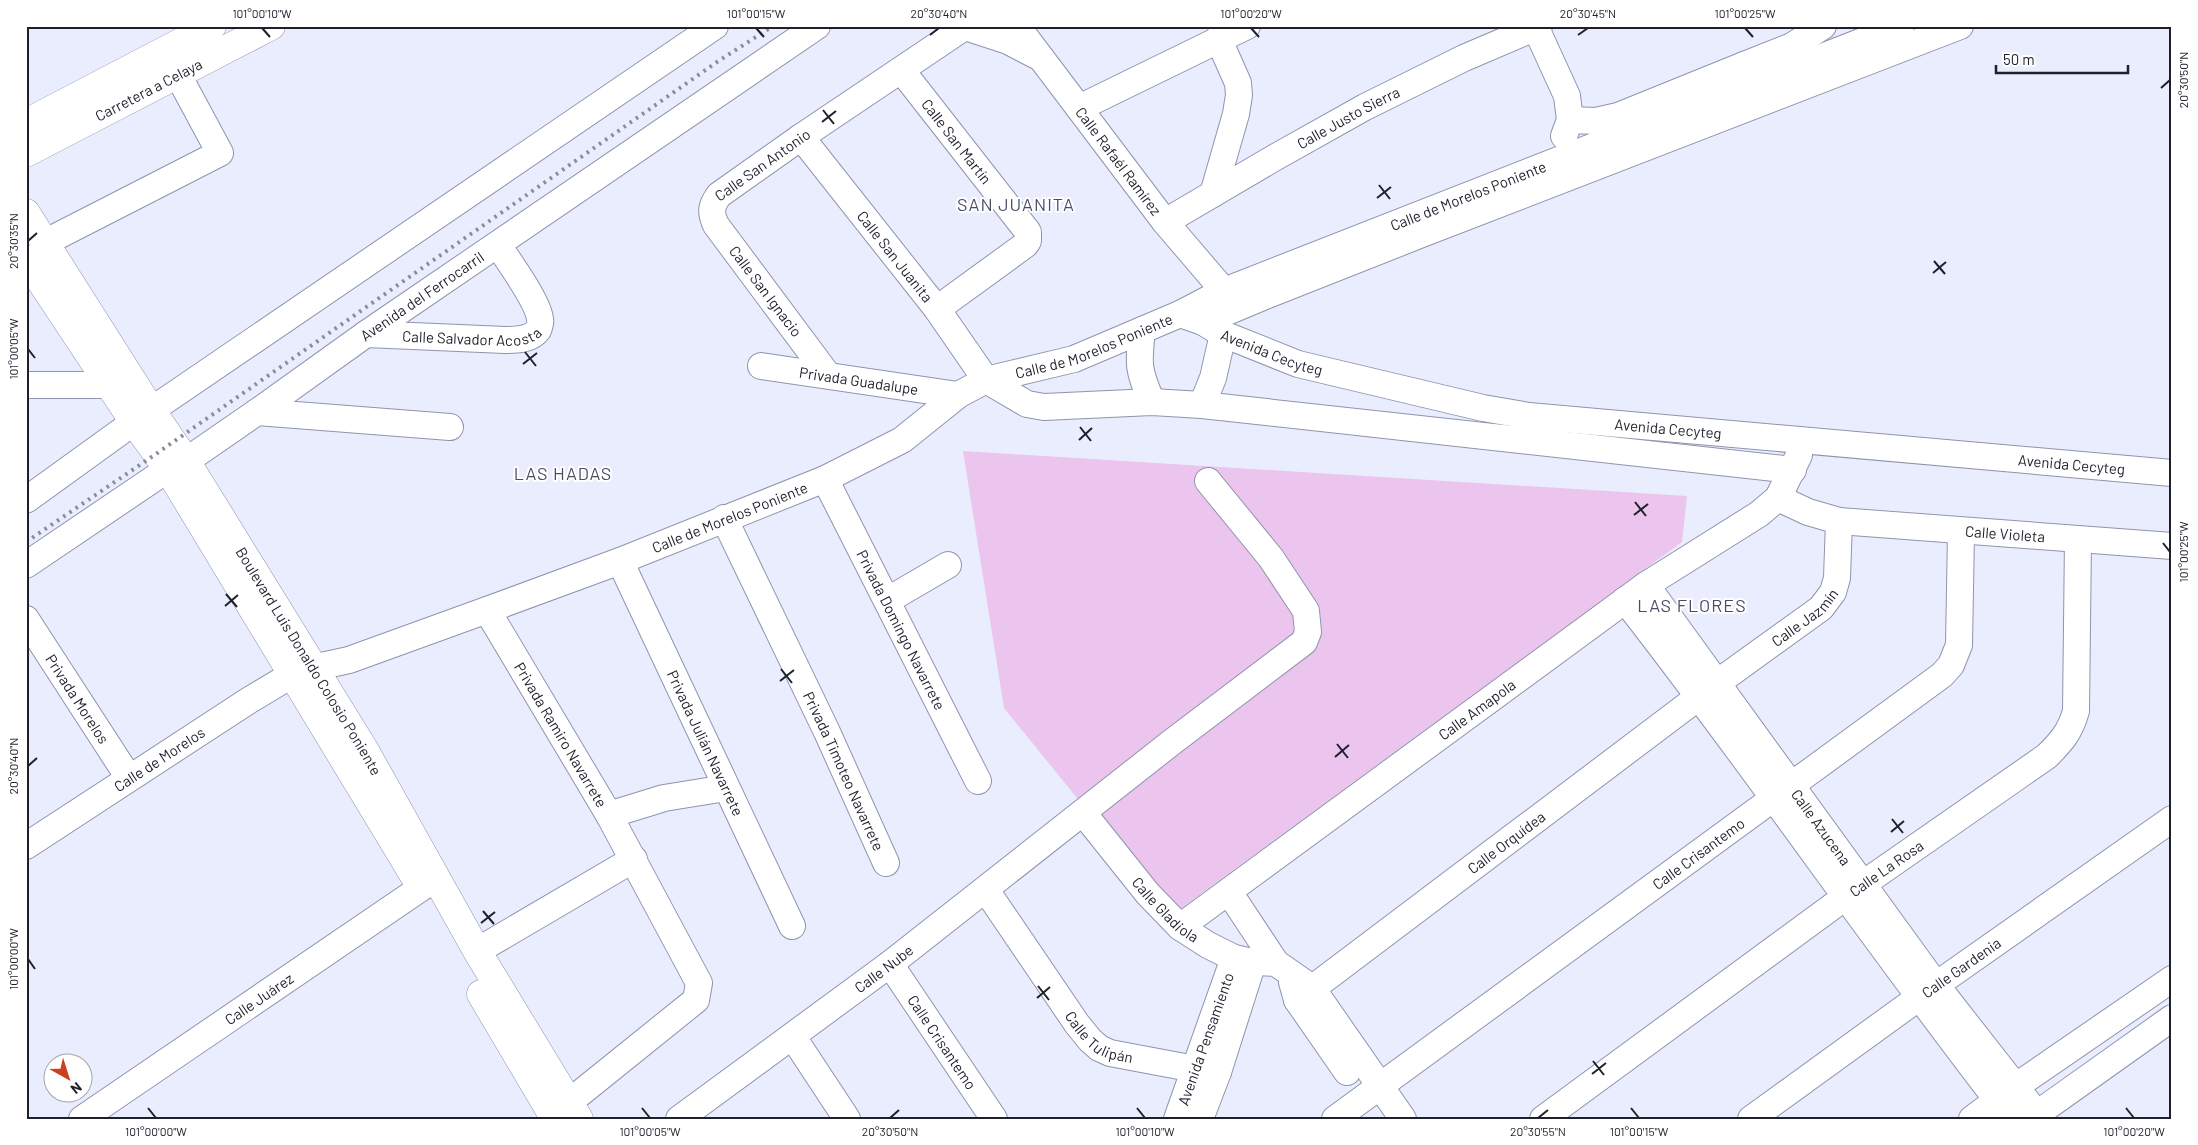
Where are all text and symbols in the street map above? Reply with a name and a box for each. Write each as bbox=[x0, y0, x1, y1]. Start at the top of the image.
text: 101°00'10"W bbox=[232, 6, 292, 20]
text: 101°00'15"W bbox=[727, 6, 786, 20]
text: 20°30'40"N bbox=[911, 6, 967, 20]
text: 101°00'20"W bbox=[1220, 6, 1282, 20]
text: 20°30'45"N bbox=[1560, 6, 1616, 20]
text: 101°00'25"W bbox=[1715, 6, 1776, 20]
scale bar bbox=[1996, 42, 2128, 74]
text: 50 m bbox=[2003, 50, 2035, 68]
text: 20°30'50"N bbox=[2176, 52, 2190, 108]
street label: Carretera a Celaya bbox=[92, 54, 205, 125]
street label: Calle Justo Sierra bbox=[1294, 82, 1402, 152]
street label: Calle San Martín bbox=[918, 95, 996, 187]
street label: Calle Rafaél Ramírez bbox=[1072, 103, 1166, 219]
street label: Calle San Antonio bbox=[711, 125, 813, 204]
street label: Calle de Morelos Poniente bbox=[1387, 157, 1549, 234]
district label: SAN JUANITA bbox=[957, 193, 1075, 215]
street label: Calle San Juanita bbox=[854, 207, 937, 306]
text: 20°30'35"N bbox=[6, 213, 20, 269]
street label: Calle San Ignacio bbox=[726, 242, 806, 340]
street label: Avenida del Ferrocarril bbox=[356, 247, 487, 344]
street label: Calle de Morelos Poniente bbox=[1013, 309, 1175, 382]
text: 101°00'05"W bbox=[6, 318, 20, 380]
street label: Calle Salvador Acosta bbox=[402, 323, 545, 349]
street label: Avenida Cecyteg bbox=[1218, 325, 1325, 379]
street label: Privada Guadalupe bbox=[798, 363, 920, 398]
street label: Avenida Cecyteg bbox=[1614, 415, 1722, 442]
street label: Avenida Cecyteg bbox=[2017, 450, 2126, 478]
district label: LAS HADAS bbox=[514, 462, 612, 484]
street label: Calle de Morelos Poniente bbox=[649, 478, 810, 556]
text: 101°00'25"W bbox=[2176, 521, 2190, 582]
street label: Calle Violeta bbox=[1965, 522, 2046, 545]
street label: Boulevard Luis Donaldo Colosio Poniente bbox=[232, 544, 386, 778]
street label: Privada Domingo Navarrete bbox=[853, 547, 949, 713]
street label: Calle Jazmín bbox=[1768, 585, 1842, 650]
district label: LAS FLORES bbox=[1637, 594, 1747, 616]
street label: Privada Morelos bbox=[42, 651, 113, 747]
street label: Privada Ramiro Navarrete bbox=[511, 659, 611, 810]
street label: Privada Julián Navarrete bbox=[664, 667, 748, 818]
street label: Calle Amapola bbox=[1435, 675, 1519, 744]
street label: Privada Timoteo Navarrete bbox=[800, 688, 888, 853]
street label: Calle de Morelos bbox=[110, 723, 208, 795]
text: 20°30'40"N bbox=[6, 738, 20, 794]
street label: Calle Azucena bbox=[1788, 785, 1855, 869]
street label: Calle Orquídea bbox=[1464, 807, 1548, 877]
street label: Calle Crisantemo bbox=[1649, 814, 1748, 893]
street label: Calle La Rosa bbox=[1846, 836, 1926, 900]
street label: Calle Gladiola bbox=[1129, 873, 1202, 946]
text: 101°00'00"W bbox=[6, 928, 20, 990]
street label: Calle Gardenia bbox=[1918, 933, 2004, 1002]
street label: Calle Nube bbox=[851, 940, 916, 996]
street label: Calle Juárez bbox=[221, 969, 297, 1028]
street label: Avenida Pensamiento bbox=[1174, 970, 1237, 1108]
street label: Calle Crisantemo bbox=[904, 991, 980, 1093]
street label: Calle Tulipán bbox=[1062, 1007, 1134, 1066]
north arrow bbox=[42, 1052, 92, 1102]
text: N bbox=[68, 1079, 85, 1098]
text: 101°00'00"W bbox=[125, 1124, 187, 1138]
text: 101°00'05"W bbox=[619, 1124, 681, 1138]
text: 20°30'50"N bbox=[862, 1124, 918, 1138]
text: 101°00'10"W bbox=[1115, 1124, 1175, 1138]
text: 20°30'55"N bbox=[1510, 1124, 1566, 1138]
text: 101°00'15"W bbox=[1610, 1124, 1669, 1138]
text: 101°00'20"W bbox=[2103, 1124, 2165, 1138]

